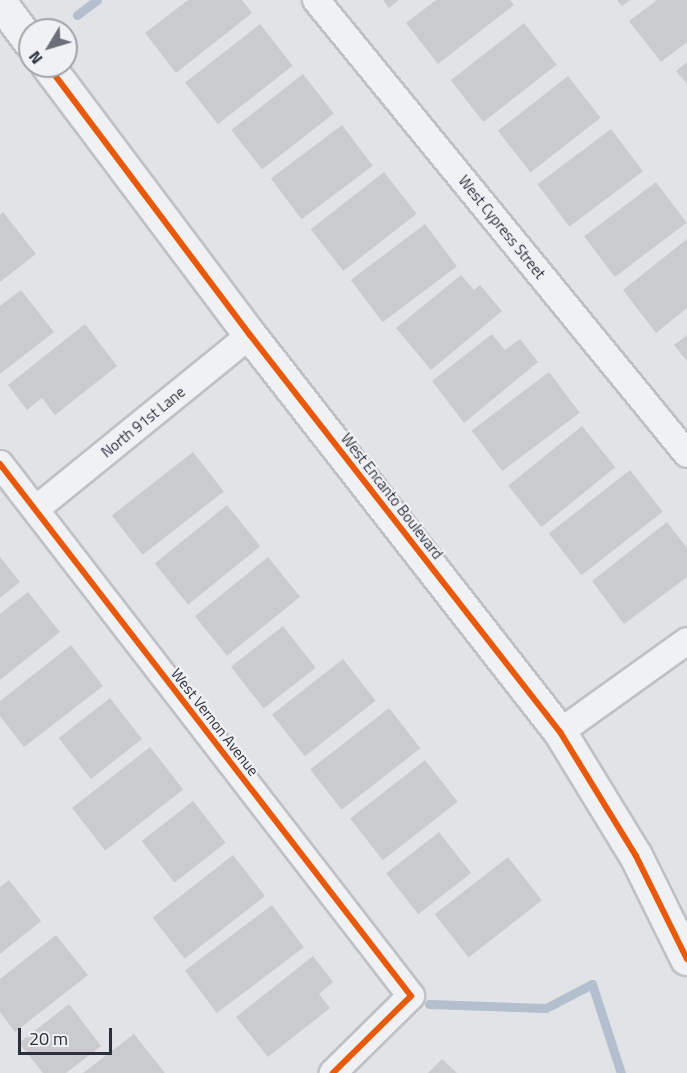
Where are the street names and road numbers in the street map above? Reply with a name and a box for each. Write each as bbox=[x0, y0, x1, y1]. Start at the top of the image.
street label: West Cypress Street bbox=[455, 172, 549, 282]
street label: North 91st Lane bbox=[98, 383, 188, 461]
street label: West Encanto Boulevard bbox=[337, 430, 447, 562]
street label: West Vernon Avenue bbox=[167, 665, 263, 779]

